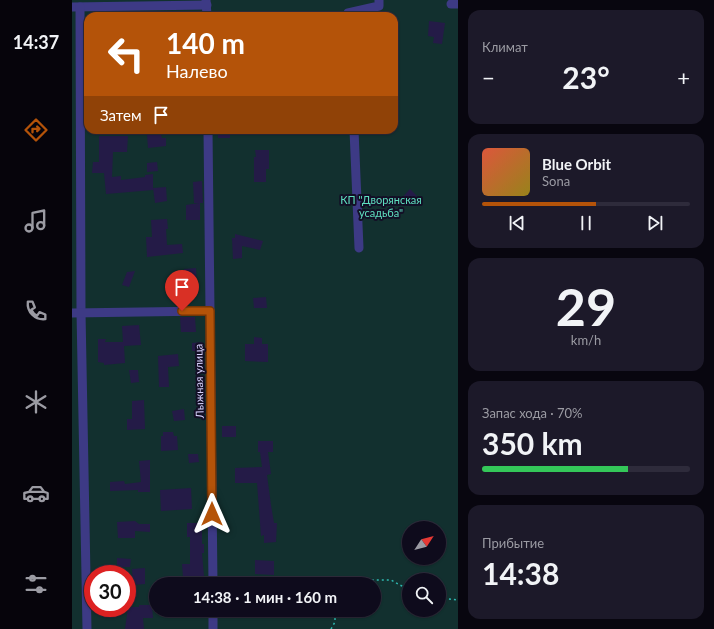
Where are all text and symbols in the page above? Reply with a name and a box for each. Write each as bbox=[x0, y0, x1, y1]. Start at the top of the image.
text: 140 m bbox=[166, 26, 245, 60]
icon: left bbox=[100, 28, 152, 80]
text: 14:37 bbox=[13, 31, 59, 53]
text: Климат bbox=[482, 39, 528, 55]
text: 23° bbox=[562, 59, 610, 95]
text: Налево bbox=[166, 60, 228, 82]
text: − bbox=[482, 64, 495, 91]
text: + bbox=[677, 64, 690, 91]
icon: arrive bbox=[150, 104, 172, 126]
text: Затем bbox=[100, 106, 142, 124]
icon: directions bbox=[22, 116, 50, 144]
text: Blue Orbit bbox=[542, 155, 611, 173]
text: Sona bbox=[542, 173, 570, 189]
park label: КП "Дворянская усадьба" bbox=[340, 193, 422, 219]
icon: music bbox=[22, 207, 50, 235]
icon: previous bbox=[506, 212, 528, 234]
icon: pause bbox=[575, 212, 597, 234]
icon: next bbox=[644, 212, 666, 234]
pin bbox=[165, 270, 199, 311]
text: 29 bbox=[556, 275, 616, 337]
icon: arrive bbox=[171, 276, 193, 298]
icon: phone bbox=[22, 297, 50, 325]
text: km/h bbox=[571, 332, 601, 348]
street label: Лыжная улица bbox=[191, 344, 206, 419]
icon: climate bbox=[22, 388, 50, 416]
text: Запас хода · 70% bbox=[482, 405, 583, 421]
text: 350 km bbox=[482, 425, 583, 461]
icon: car bbox=[22, 479, 50, 507]
position arrow bbox=[191, 493, 233, 535]
north arrow bbox=[402, 521, 446, 565]
map controls bbox=[402, 521, 446, 617]
text: Прибытие bbox=[482, 535, 544, 551]
text: 14:38 bbox=[482, 555, 559, 591]
speed limit sign: 30 bbox=[84, 565, 136, 617]
icon: filters bbox=[22, 570, 50, 598]
button: search bbox=[402, 573, 446, 617]
text: 14:38 · 1 мин · 160 m bbox=[193, 588, 337, 606]

